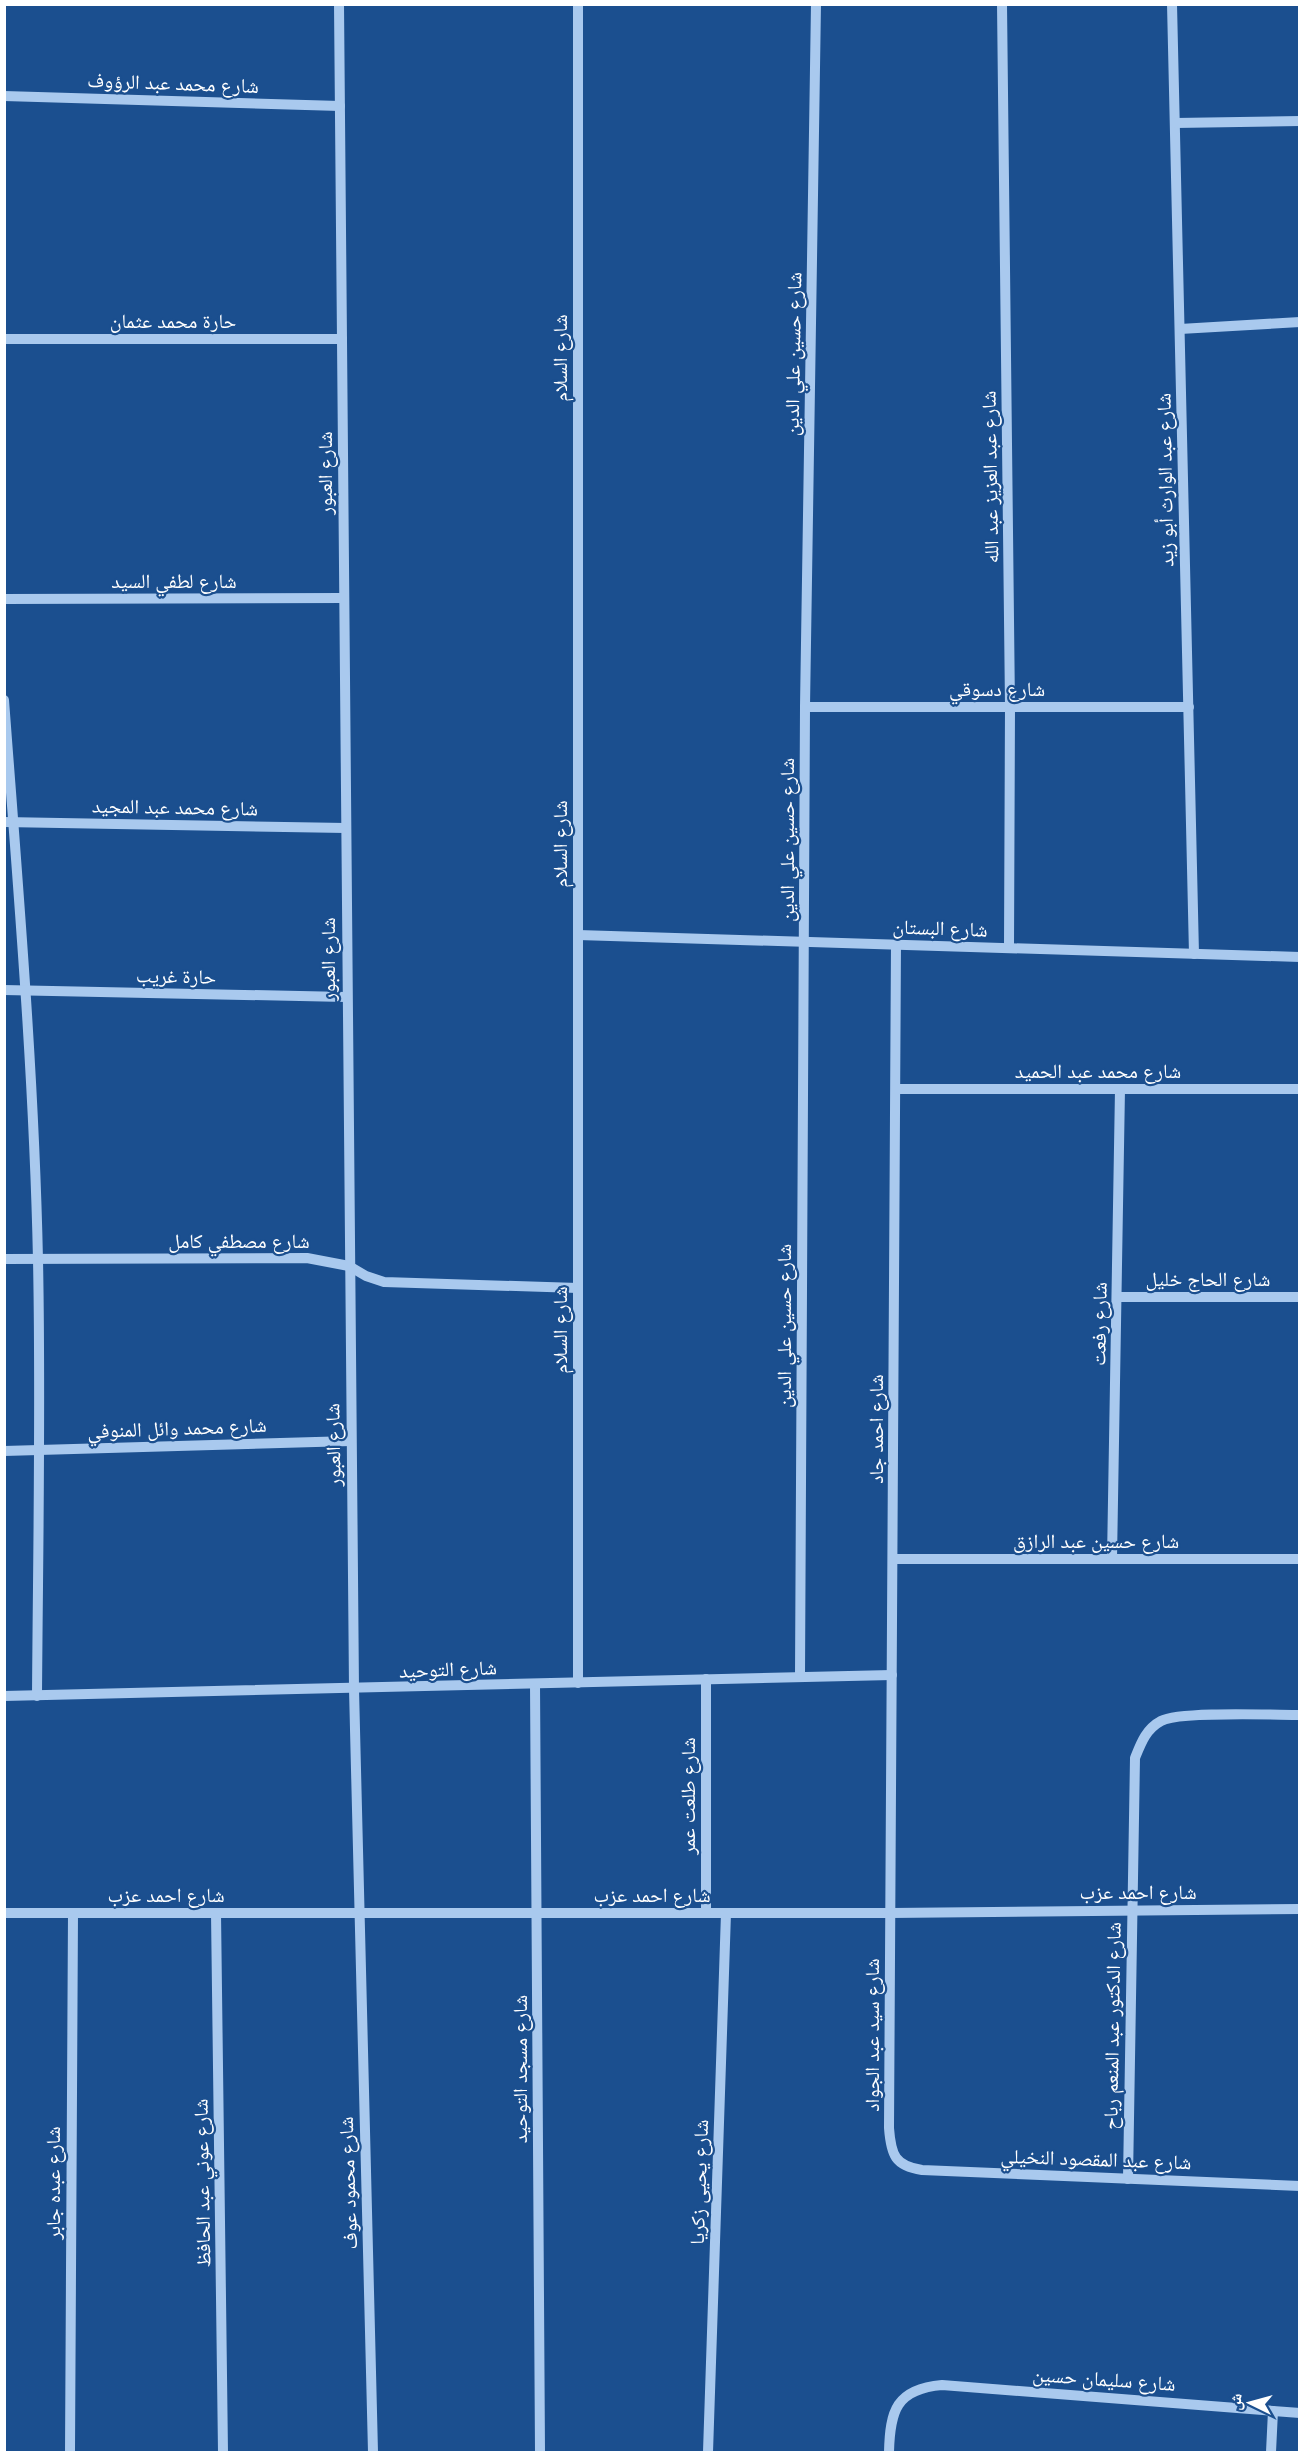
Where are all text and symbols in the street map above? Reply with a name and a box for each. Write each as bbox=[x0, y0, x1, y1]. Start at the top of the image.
street label: شارع محمد عبد الرؤوف bbox=[87, 67, 259, 99]
street label: شارع حسين علي الدين bbox=[779, 272, 811, 436]
street label: حارة محمد عثمان bbox=[110, 308, 237, 334]
street label: شارع السلام bbox=[547, 314, 574, 402]
street label: شارع عبد العزيز عبد الله bbox=[975, 390, 1005, 564]
street label: شارع عبد الوارث أبو زيد bbox=[1150, 393, 1180, 567]
street label: شارع العبور bbox=[312, 431, 338, 516]
street label: شارع لطفي السيد bbox=[111, 568, 237, 597]
street label: شارع دسوقي bbox=[949, 676, 1045, 705]
street label: شارع حسين علي الدين bbox=[774, 758, 803, 922]
street label: شارع محمد عبد المجيد bbox=[92, 793, 258, 821]
street label: شارع السلام bbox=[547, 800, 574, 888]
street label: شارع البستان bbox=[892, 913, 988, 943]
street label: شارع العبور bbox=[315, 917, 341, 1002]
street label: حارة غريب bbox=[136, 962, 217, 990]
street label: شارع محمد عبد الحميد bbox=[1015, 1058, 1181, 1084]
street label: شارع مصطفي كامل bbox=[168, 1228, 310, 1257]
street label: شارع حسين علي الدين bbox=[771, 1244, 800, 1408]
street label: شارع الحاج خليل bbox=[1145, 1266, 1271, 1292]
street label: شارع رفعت bbox=[1085, 1282, 1113, 1366]
street label: شارع السلام bbox=[547, 1286, 574, 1374]
street label: شارع احمد جاد bbox=[863, 1374, 889, 1484]
street label: شارع العبور bbox=[319, 1403, 347, 1488]
street label: شارع محمد وائل المنوفي bbox=[87, 1412, 267, 1447]
street label: شارع حسين عبد الرازق bbox=[1013, 1528, 1179, 1554]
street label: شارع التوحيد bbox=[399, 1654, 497, 1684]
street label: شارع طلعت عمر bbox=[675, 1737, 701, 1856]
street label: شارع احمد عزب bbox=[1079, 1879, 1197, 1905]
street label: شارع احمد عزب bbox=[107, 1882, 225, 1908]
street label: شارع احمد عزب bbox=[593, 1882, 711, 1908]
street label: شارع الدكتور عبد المنعم رباح bbox=[1097, 1922, 1128, 2130]
street label: شارع سيد عبد الجواد bbox=[859, 1958, 885, 2112]
street label: شارع مسجد التوحيد bbox=[507, 1995, 533, 2143]
street label: شارع عوني عبد الحافظ bbox=[188, 2098, 220, 2268]
street label: شارع محمود عوف bbox=[333, 2116, 363, 2250]
street label: شارع يحيى زكريا bbox=[684, 2119, 714, 2245]
street label: شارع عبده جابر bbox=[40, 2126, 66, 2241]
street label: شارع عبد المقصود النخيلي bbox=[1000, 2143, 1192, 2178]
street label: شارع سليمان حسين bbox=[1032, 2361, 1176, 2397]
north arrow bbox=[1220, 2373, 1280, 2433]
text: ش bbox=[1224, 2392, 1247, 2411]

